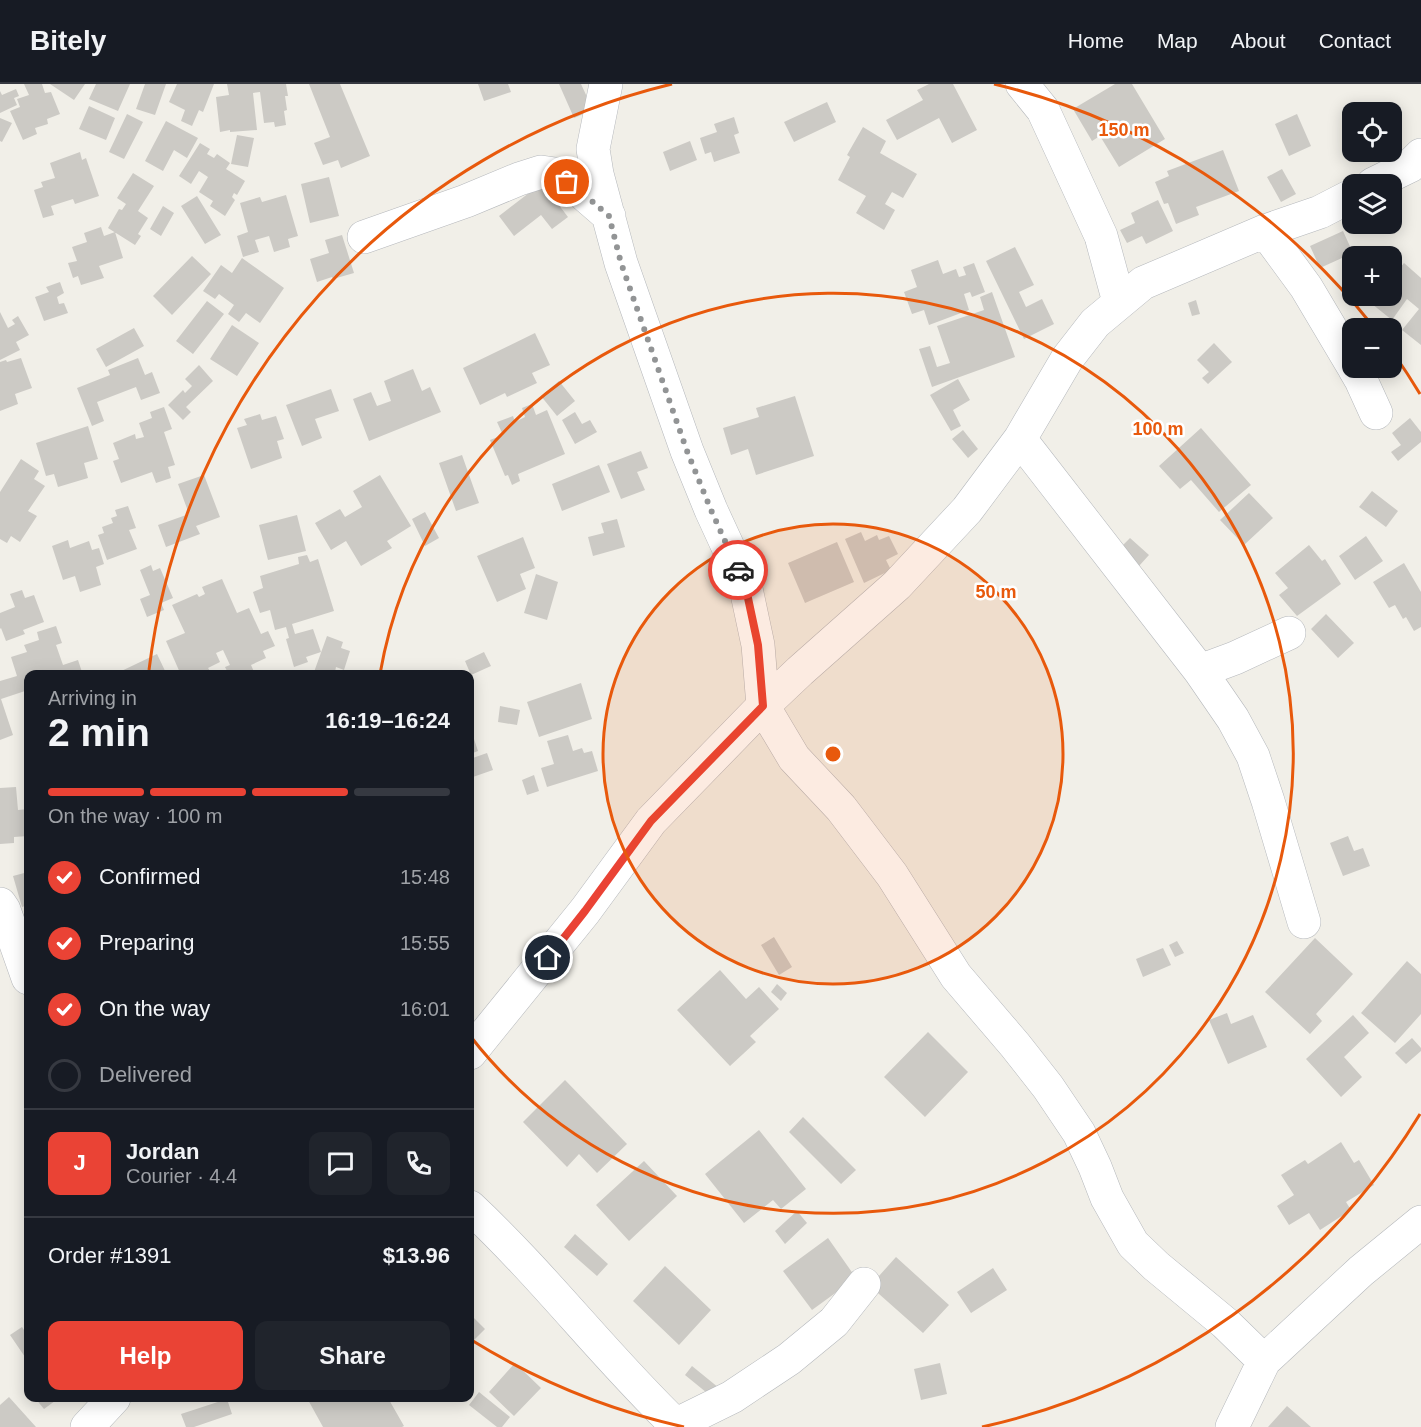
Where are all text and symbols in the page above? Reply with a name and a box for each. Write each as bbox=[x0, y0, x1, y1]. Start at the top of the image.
text: Bitely bbox=[30, 25, 106, 56]
text: Home bbox=[1068, 29, 1124, 52]
text: Map bbox=[1157, 29, 1198, 52]
text: About bbox=[1231, 29, 1286, 52]
text: Contact bbox=[1319, 29, 1391, 52]
map controls bbox=[1342, 102, 1402, 378]
button: locate bbox=[1342, 102, 1402, 162]
text: 150 m bbox=[1098, 120, 1150, 140]
pin bbox=[541, 156, 592, 207]
icon: bag bbox=[550, 165, 583, 198]
button: layers bbox=[1342, 174, 1402, 234]
button: + bbox=[1342, 246, 1402, 306]
button: − bbox=[1342, 318, 1402, 378]
text: 100 m bbox=[1132, 419, 1184, 439]
courier bbox=[708, 540, 768, 600]
icon: car bbox=[722, 554, 755, 587]
text: 50 m bbox=[975, 582, 1017, 602]
text: Arriving in bbox=[48, 687, 137, 709]
text: 16:19–16:24 bbox=[325, 708, 450, 733]
text: 2 min bbox=[48, 711, 150, 754]
centre of rings bbox=[823, 744, 843, 764]
text: On the way · 100 m bbox=[48, 805, 223, 827]
icon: check bbox=[48, 861, 81, 894]
text: Confirmed bbox=[99, 864, 200, 889]
text: 15:48 bbox=[400, 866, 450, 888]
icon: check bbox=[48, 927, 81, 960]
text: Preparing bbox=[99, 930, 194, 955]
text: 15:55 bbox=[400, 932, 450, 954]
pin bbox=[522, 932, 573, 983]
icon: home bbox=[531, 941, 564, 974]
icon: check bbox=[48, 993, 81, 1026]
text: On the way bbox=[99, 996, 210, 1021]
text: 16:01 bbox=[400, 998, 450, 1020]
text: Delivered bbox=[99, 1062, 192, 1087]
button: chat bbox=[309, 1132, 372, 1195]
button: phone bbox=[387, 1132, 450, 1195]
text: Jordan bbox=[126, 1139, 199, 1164]
text: J bbox=[73, 1150, 86, 1175]
text: Courier · 4.4 bbox=[126, 1165, 237, 1187]
text: Order #1391 bbox=[48, 1243, 172, 1268]
text: $13.96 bbox=[383, 1243, 450, 1268]
button: Help bbox=[48, 1321, 243, 1390]
button: Share bbox=[255, 1321, 450, 1390]

